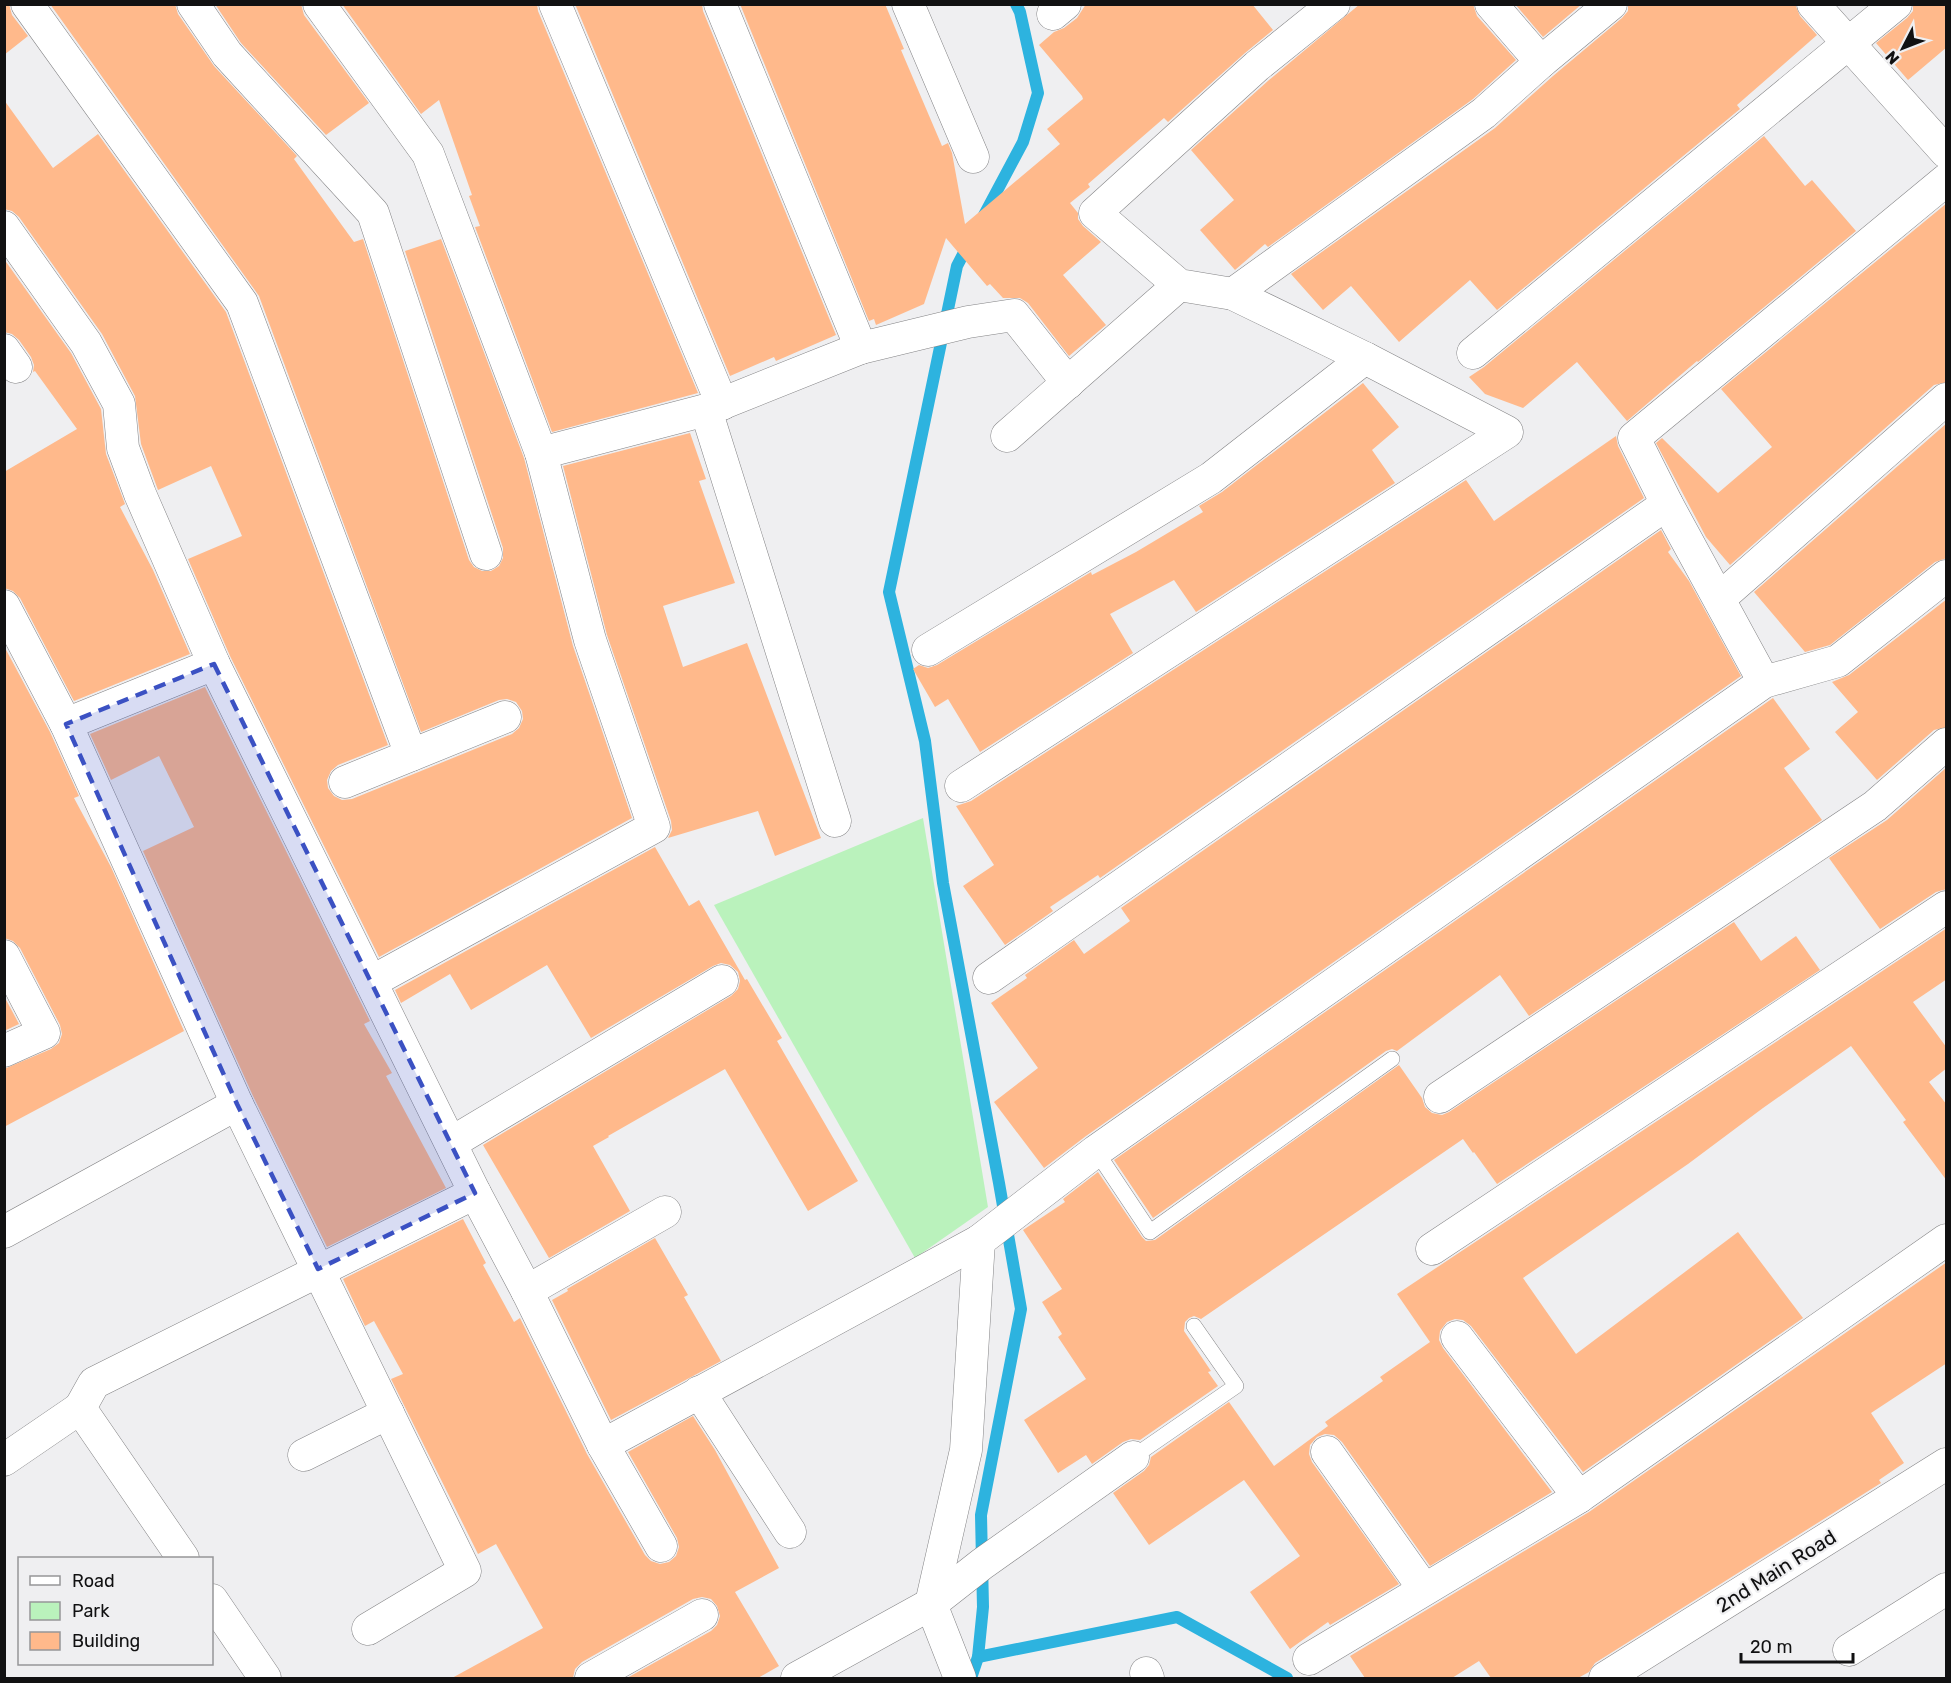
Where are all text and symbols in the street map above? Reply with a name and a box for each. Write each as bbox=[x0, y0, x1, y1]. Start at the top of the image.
north arrow bbox=[1873, 18, 1933, 78]
text: N bbox=[1881, 47, 1903, 68]
street label: 2nd Main Road bbox=[1712, 1525, 1840, 1617]
legend bbox=[18, 1557, 213, 1665]
text: Road bbox=[72, 1570, 115, 1592]
text: Park bbox=[72, 1600, 110, 1622]
scale bar bbox=[1741, 1626, 1854, 1664]
text: Building bbox=[72, 1630, 140, 1652]
text: 20 m bbox=[1750, 1636, 1792, 1658]

